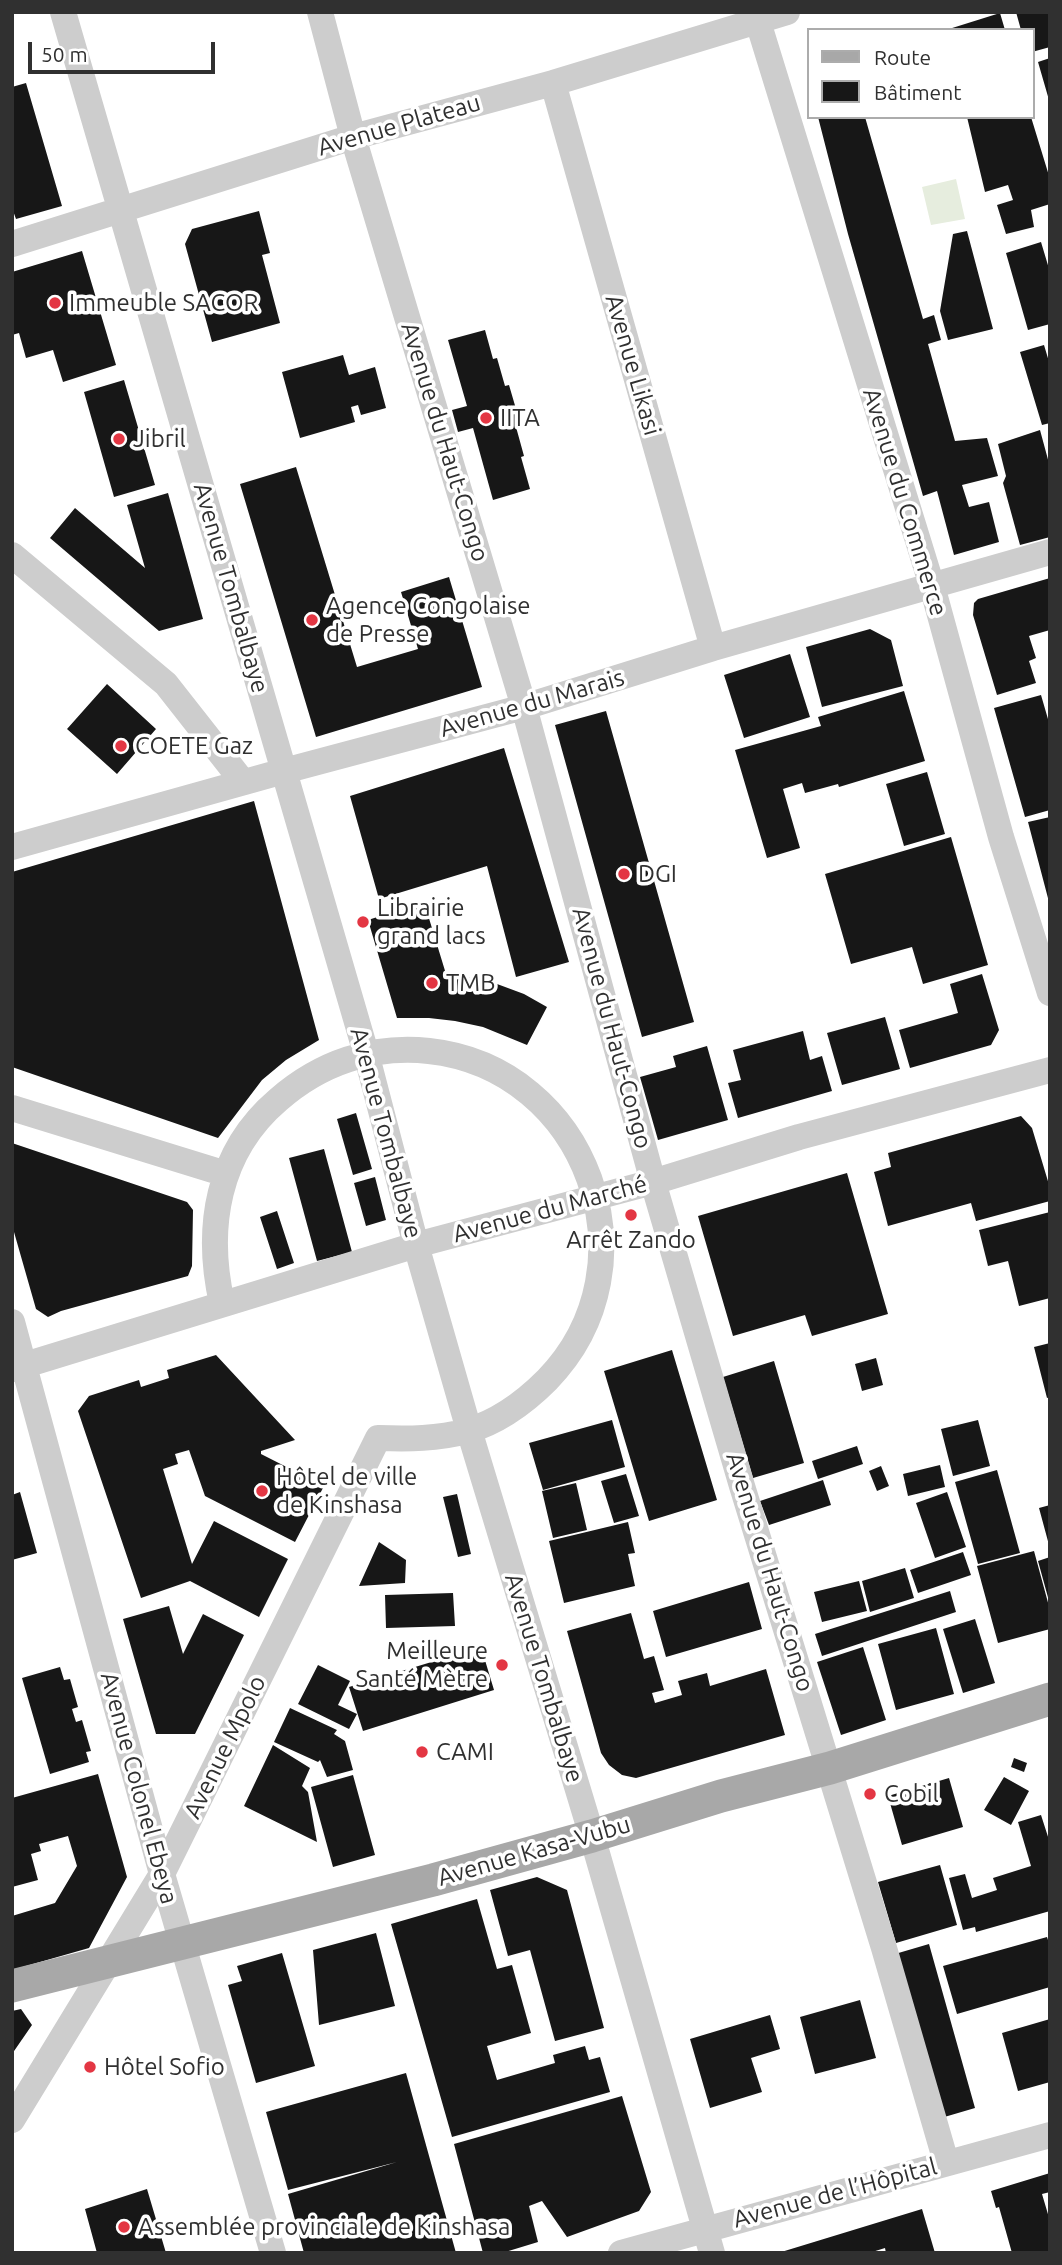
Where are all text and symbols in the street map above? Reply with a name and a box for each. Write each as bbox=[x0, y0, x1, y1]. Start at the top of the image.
scale bar bbox=[32, 28, 219, 72]
legend bbox=[806, 28, 1034, 119]
text: 50 m bbox=[41, 42, 88, 66]
text: Route bbox=[874, 45, 931, 69]
text: Bâtiment bbox=[874, 80, 961, 104]
street label: Avenue Plateau bbox=[314, 88, 484, 162]
place label: Immeuble SACOR bbox=[69, 289, 259, 317]
street label: Avenue Likasi bbox=[599, 291, 667, 439]
marker: Immeuble SACOR bbox=[47, 295, 63, 311]
street label: Avenue du Haut-Congo bbox=[395, 319, 495, 565]
street label: Avenue du Commerce bbox=[857, 385, 953, 619]
place label: IITA bbox=[500, 404, 540, 432]
marker: IITA bbox=[478, 410, 494, 426]
place label: Jibril bbox=[133, 425, 186, 453]
marker: Jibril bbox=[111, 431, 127, 447]
street label: Avenue Tombalbaye bbox=[187, 480, 275, 696]
place label: Agence Congolaise de Presse bbox=[326, 592, 531, 648]
marker: Agence Congolaise de Presse bbox=[304, 612, 320, 628]
street label: Avenue du Marais bbox=[436, 663, 628, 743]
place label: COETE Gaz bbox=[135, 732, 253, 760]
marker: COETE Gaz bbox=[113, 738, 129, 754]
place label: DGI bbox=[638, 860, 677, 888]
marker: DGI bbox=[616, 866, 632, 882]
place label: Librairie grand lacs bbox=[377, 894, 486, 950]
street label: Avenue du Haut-Congo bbox=[566, 904, 658, 1152]
marker: Librairie grand lacs bbox=[355, 914, 371, 930]
place label: TMB bbox=[446, 969, 495, 997]
marker: TMB bbox=[424, 975, 440, 991]
street label: Avenue Tombalbaye bbox=[344, 1024, 428, 1242]
street label: Avenue du Marché bbox=[450, 1169, 650, 1249]
marker: Arrêt Zando bbox=[623, 1207, 639, 1223]
place label: Arrêt Zando bbox=[566, 1226, 696, 1254]
street label: Avenue du Haut-Congo bbox=[720, 1449, 820, 1695]
place label: Hôtel de ville de Kinshasa bbox=[276, 1463, 417, 1519]
marker: Hôtel de ville de Kinshasa bbox=[254, 1483, 270, 1499]
street label: Avenue Tombalbaye bbox=[498, 1570, 590, 1786]
place label: Meilleure Santé Mètre bbox=[355, 1637, 488, 1693]
marker: Meilleure Santé Mètre bbox=[494, 1657, 510, 1673]
street label: Avenue Colonel Ebeya bbox=[94, 1669, 184, 1907]
street label: Avenue Mpolo bbox=[178, 1671, 272, 1823]
place label: CAMI bbox=[436, 1738, 494, 1766]
marker: CAMI bbox=[414, 1744, 430, 1760]
place label: Cobil bbox=[884, 1780, 939, 1808]
marker: Cobil bbox=[862, 1786, 878, 1802]
street label: Avenue Kasa-Vubu bbox=[434, 1810, 634, 1892]
place label: Hôtel Sofio bbox=[104, 2053, 225, 2081]
marker: Hôtel Sofio bbox=[82, 2059, 98, 2075]
street label: Avenue de l’Hôpital bbox=[730, 2152, 940, 2234]
place label: Assemblée provinciale de Kinshasa bbox=[138, 2213, 510, 2241]
marker: Assemblée provinciale de Kinshasa bbox=[116, 2219, 132, 2235]

